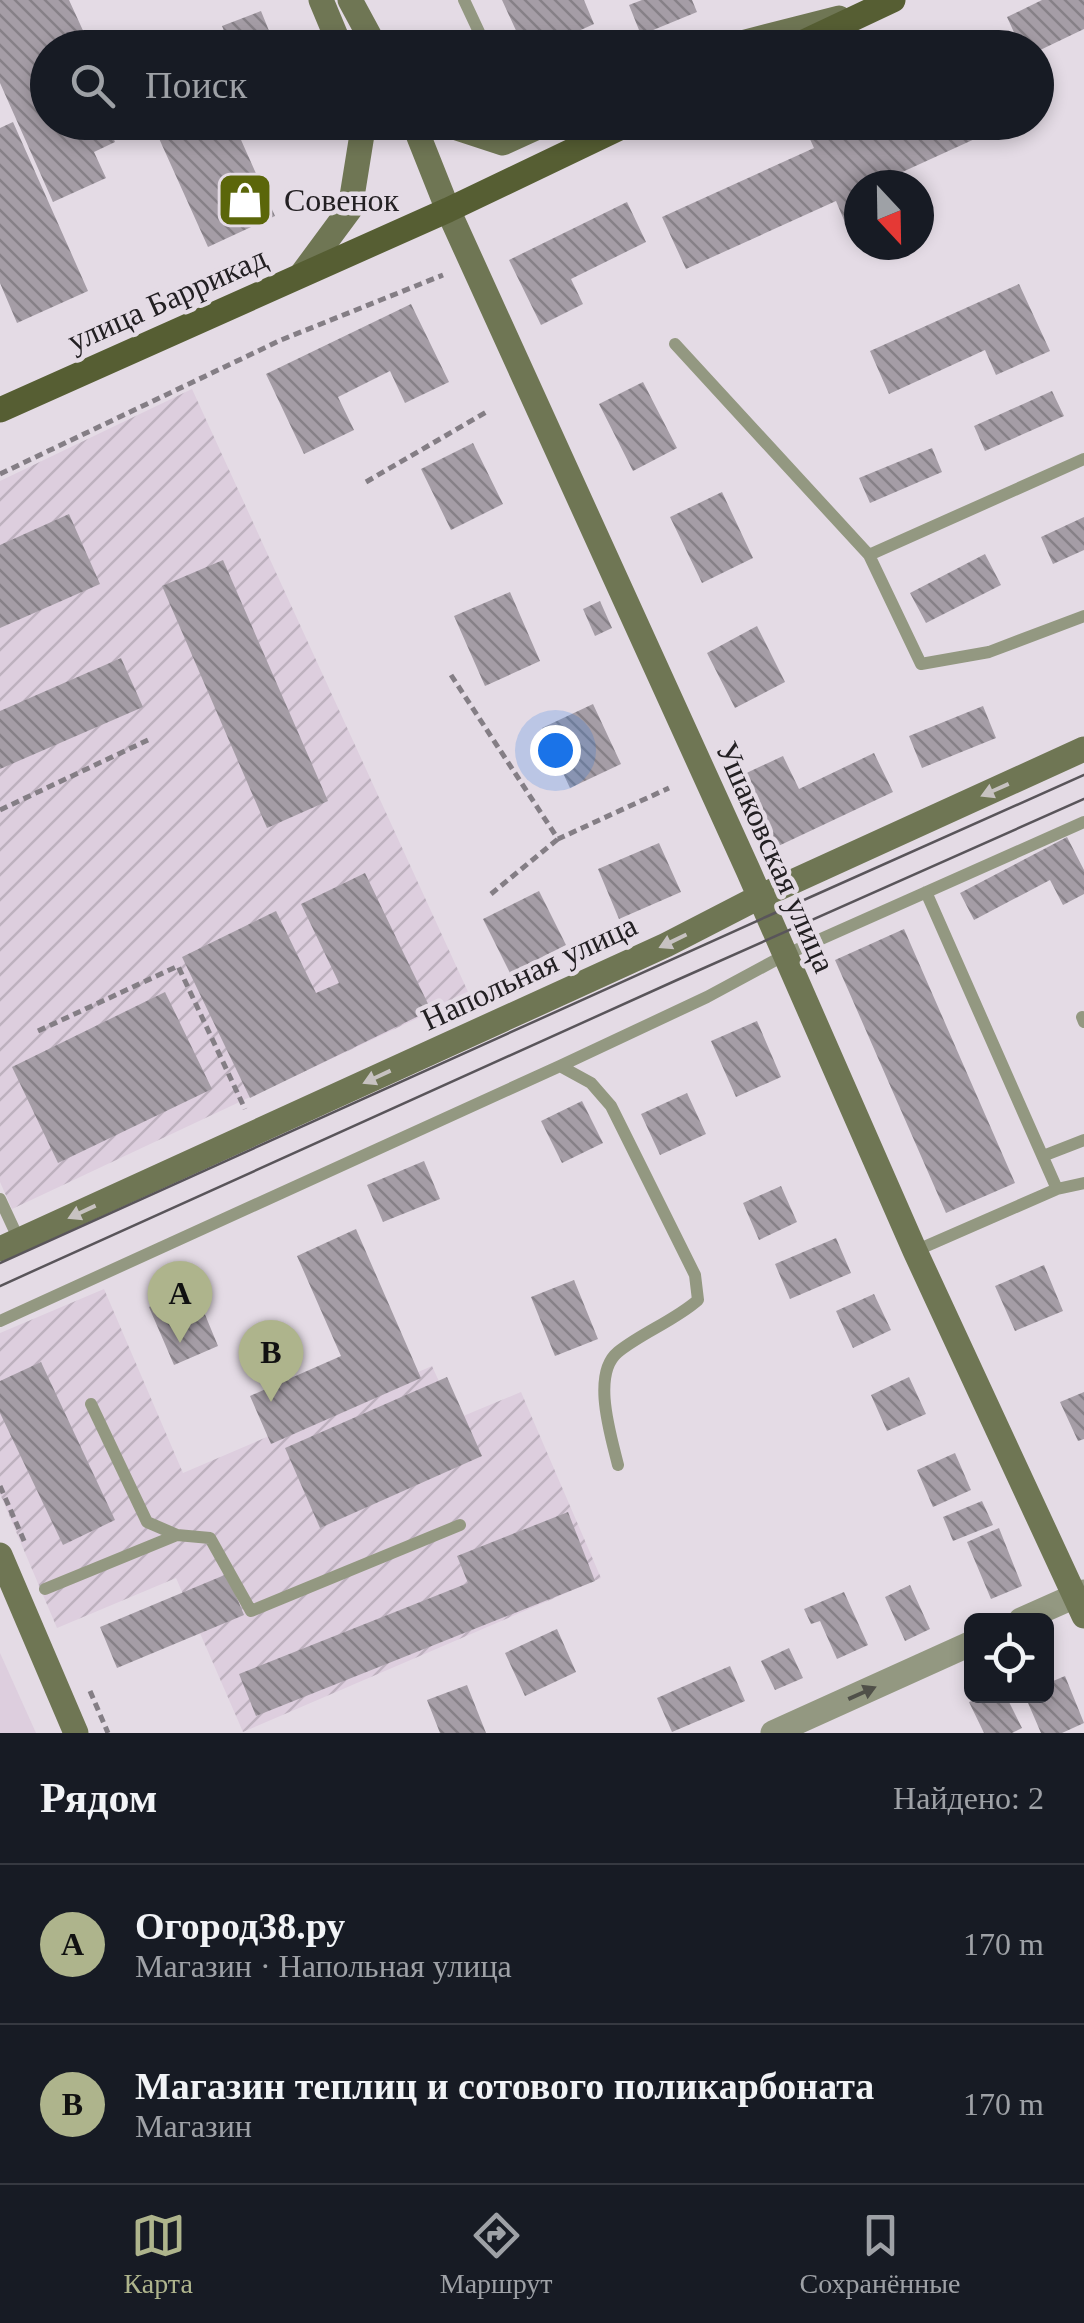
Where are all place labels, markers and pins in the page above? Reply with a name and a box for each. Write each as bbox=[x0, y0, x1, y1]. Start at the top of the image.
shop icon: Совенок bbox=[215, 170, 275, 230]
place label: Совенок bbox=[284, 182, 400, 218]
pin: A bbox=[148, 1260, 212, 1343]
pin: B bbox=[238, 1320, 304, 1402]

